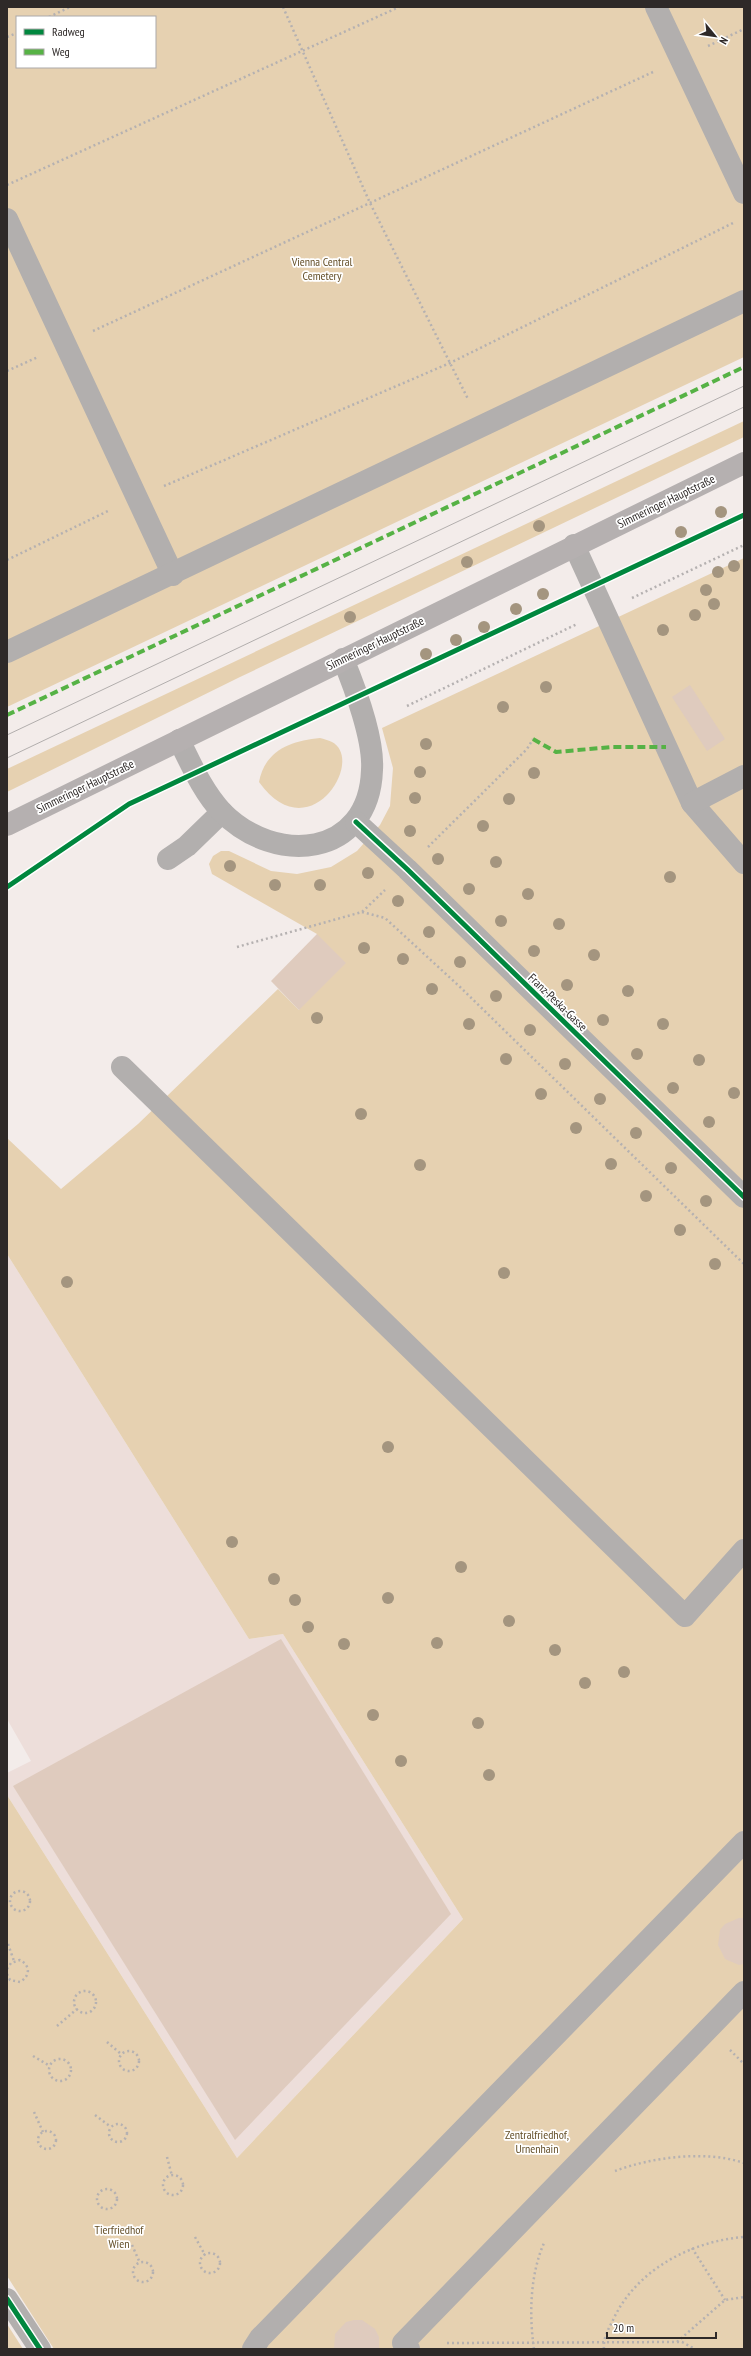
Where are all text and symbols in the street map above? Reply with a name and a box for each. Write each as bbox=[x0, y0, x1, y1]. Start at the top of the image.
legend bbox=[16, 16, 156, 68]
north arrow bbox=[695, 16, 735, 56]
text: Radweg bbox=[52, 24, 85, 39]
text: N bbox=[716, 35, 731, 47]
text: Weg bbox=[52, 44, 70, 59]
park label: Vienna Central Cemetery bbox=[291, 254, 352, 283]
street label: Simmeringer Hauptstraße bbox=[615, 471, 717, 531]
street label: Simmeringer Hauptstraße bbox=[324, 613, 426, 673]
street label: Simmeringer Hauptstraße bbox=[34, 756, 136, 816]
street label: Franz-Peska-Gasse bbox=[525, 970, 591, 1034]
park label: Zentralfriedhof, Urnenhain bbox=[505, 2127, 569, 2156]
park label: Tierfriedhof Wien bbox=[95, 2222, 144, 2251]
scale bar bbox=[607, 2314, 716, 2340]
text: 20 m bbox=[613, 2320, 634, 2335]

